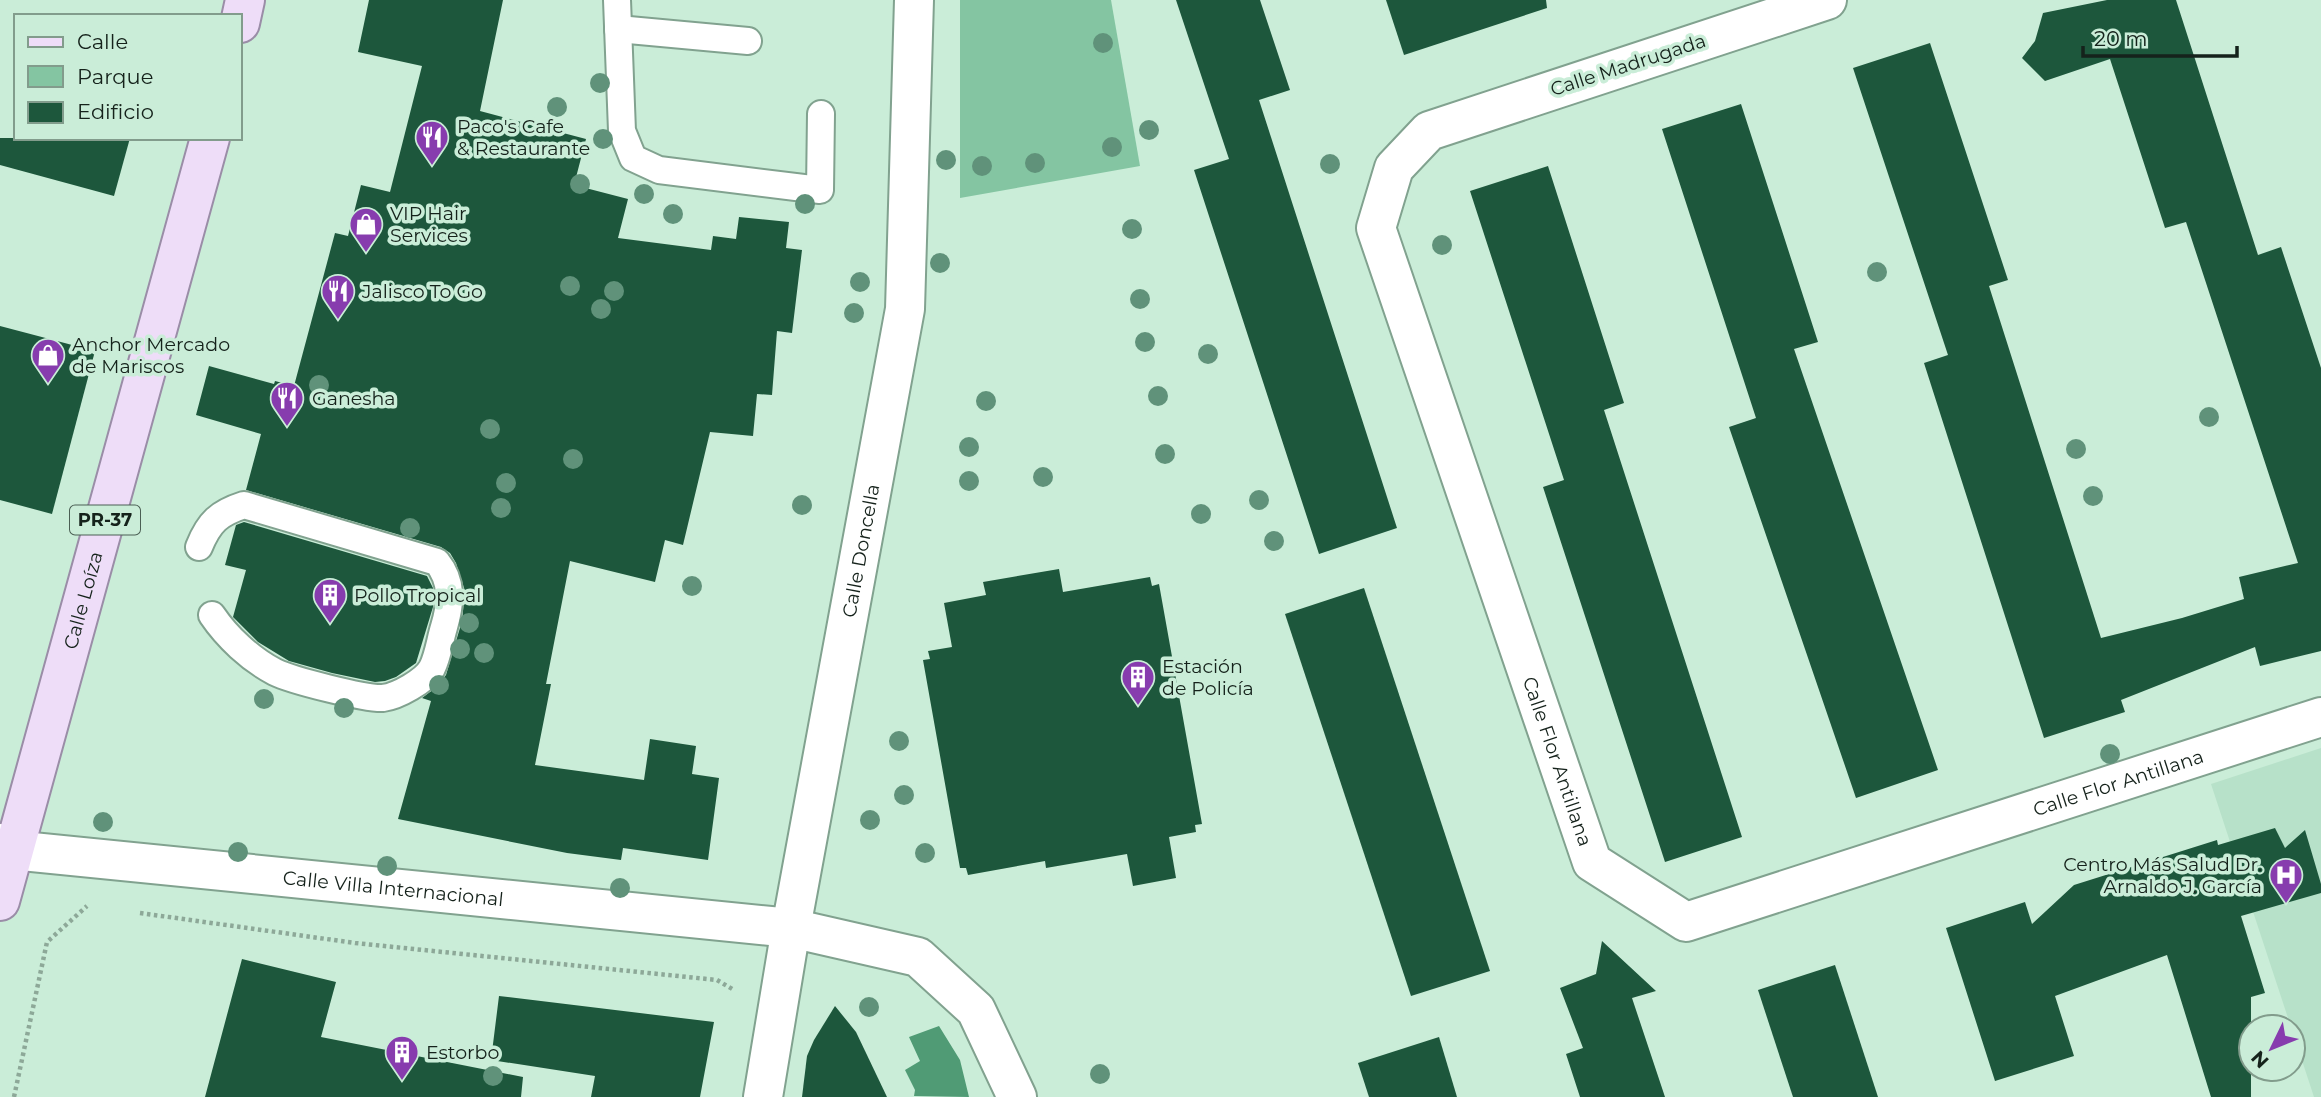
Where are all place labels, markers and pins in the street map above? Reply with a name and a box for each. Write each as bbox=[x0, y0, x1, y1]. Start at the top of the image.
place label: Paco's Cafe & Restaurante bbox=[457, 115, 590, 160]
restaurant icon: Paco's Cafe & Restaurante bbox=[413, 118, 451, 167]
place label: VIP Hair Services bbox=[390, 202, 468, 247]
shop icon: VIP Hair Services bbox=[347, 205, 385, 254]
restaurant icon: Jalisco To Go bbox=[319, 272, 357, 321]
place label: Jalisco To Go bbox=[361, 280, 483, 303]
place label: Anchor Mercado de Mariscos bbox=[72, 333, 230, 378]
shop icon: Anchor Mercado de Mariscos bbox=[29, 336, 67, 385]
restaurant icon: Ganesha bbox=[268, 379, 306, 428]
place label: Ganesha bbox=[312, 387, 396, 410]
building icon: Pollo Tropical bbox=[311, 576, 349, 625]
place label: Pollo Tropical bbox=[354, 584, 481, 607]
place label: Estación de Policía bbox=[1162, 655, 1254, 700]
building icon: Estación de Policía bbox=[1119, 658, 1157, 707]
place label: Centro Más Salud Dr. Arnaldo J. García bbox=[2063, 853, 2262, 898]
hospital icon: Centro Más Salud Dr. Arnaldo J. García bbox=[2267, 856, 2305, 905]
building icon: Estorbo bbox=[383, 1033, 421, 1082]
place label: Estorbo bbox=[426, 1041, 499, 1064]

